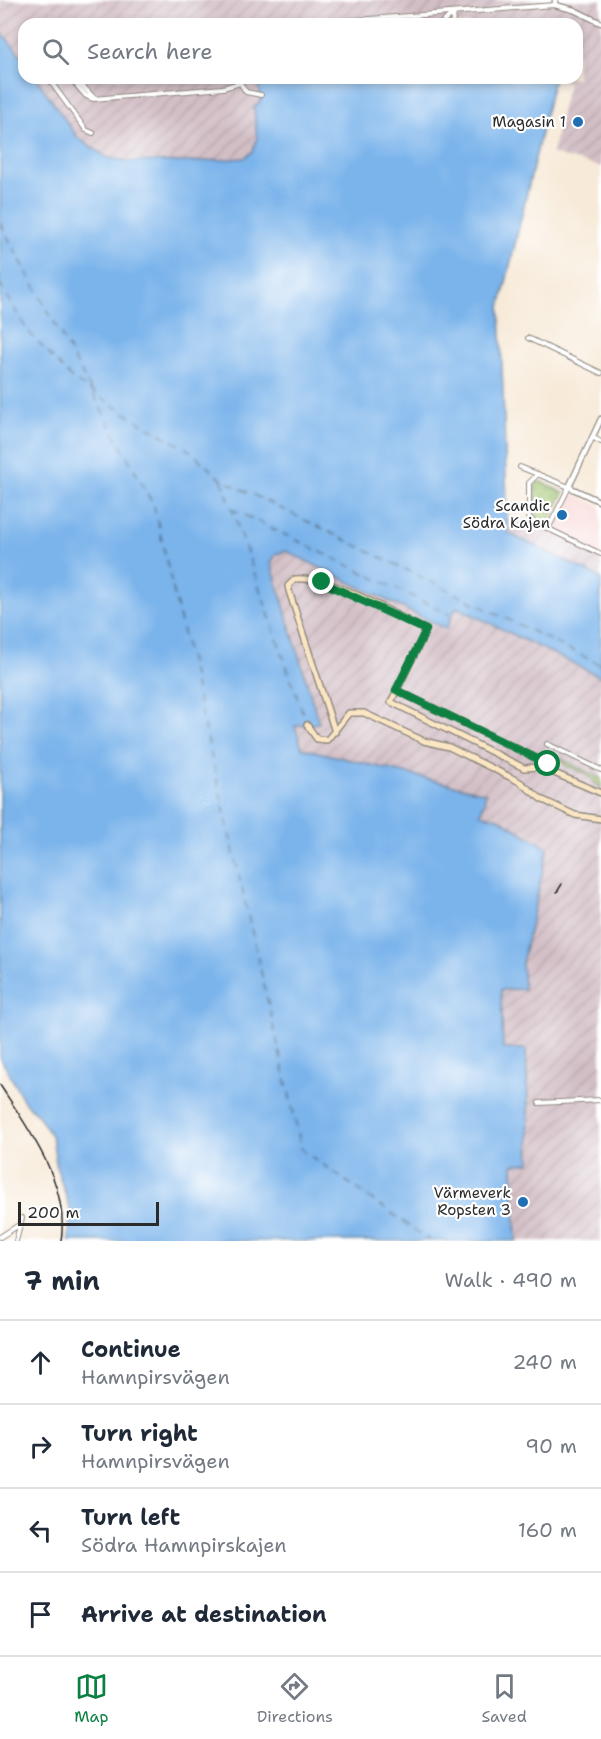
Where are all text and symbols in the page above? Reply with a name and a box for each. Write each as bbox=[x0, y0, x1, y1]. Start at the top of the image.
search box bbox=[18, 18, 583, 84]
icon: search bbox=[39, 35, 72, 68]
text: Search here bbox=[87, 37, 213, 66]
place label: Magasin 1 bbox=[492, 112, 566, 132]
marker: Magasin 1 bbox=[571, 115, 585, 129]
place label: Scandic Södra Kajen bbox=[463, 496, 550, 533]
marker: Scandic Södra Kajen bbox=[555, 508, 569, 522]
route end bbox=[308, 568, 334, 594]
route start bbox=[534, 750, 560, 776]
place label: Värmeverk Ropsten 3 bbox=[433, 1183, 511, 1220]
marker: Värmeverk Ropsten 3 bbox=[516, 1195, 530, 1209]
scale bar bbox=[18, 1199, 159, 1226]
text: 200 m bbox=[27, 1202, 79, 1223]
text: 7 min bbox=[24, 1263, 100, 1298]
text: Walk · 490 m bbox=[445, 1267, 577, 1293]
text: Continue bbox=[81, 1335, 181, 1364]
icon: ahead bbox=[24, 1346, 57, 1379]
text: 240 m bbox=[512, 1349, 577, 1375]
text: Hamnpirsvägen bbox=[81, 1364, 230, 1390]
text: Turn right bbox=[81, 1419, 198, 1448]
icon: right bbox=[24, 1430, 57, 1463]
text: 90 m bbox=[525, 1433, 577, 1459]
text: Hamnpirsvägen bbox=[81, 1448, 230, 1474]
text: Turn left bbox=[81, 1503, 180, 1532]
icon: left bbox=[24, 1514, 57, 1547]
text: 160 m bbox=[518, 1517, 577, 1543]
text: Södra Hamnpirskajen bbox=[81, 1532, 287, 1558]
icon: arrive bbox=[24, 1598, 57, 1631]
text: Arrive at destination bbox=[81, 1600, 327, 1629]
tab: Map bbox=[74, 1670, 108, 1727]
tab: Directions bbox=[257, 1670, 333, 1727]
tab: Saved bbox=[481, 1670, 527, 1727]

